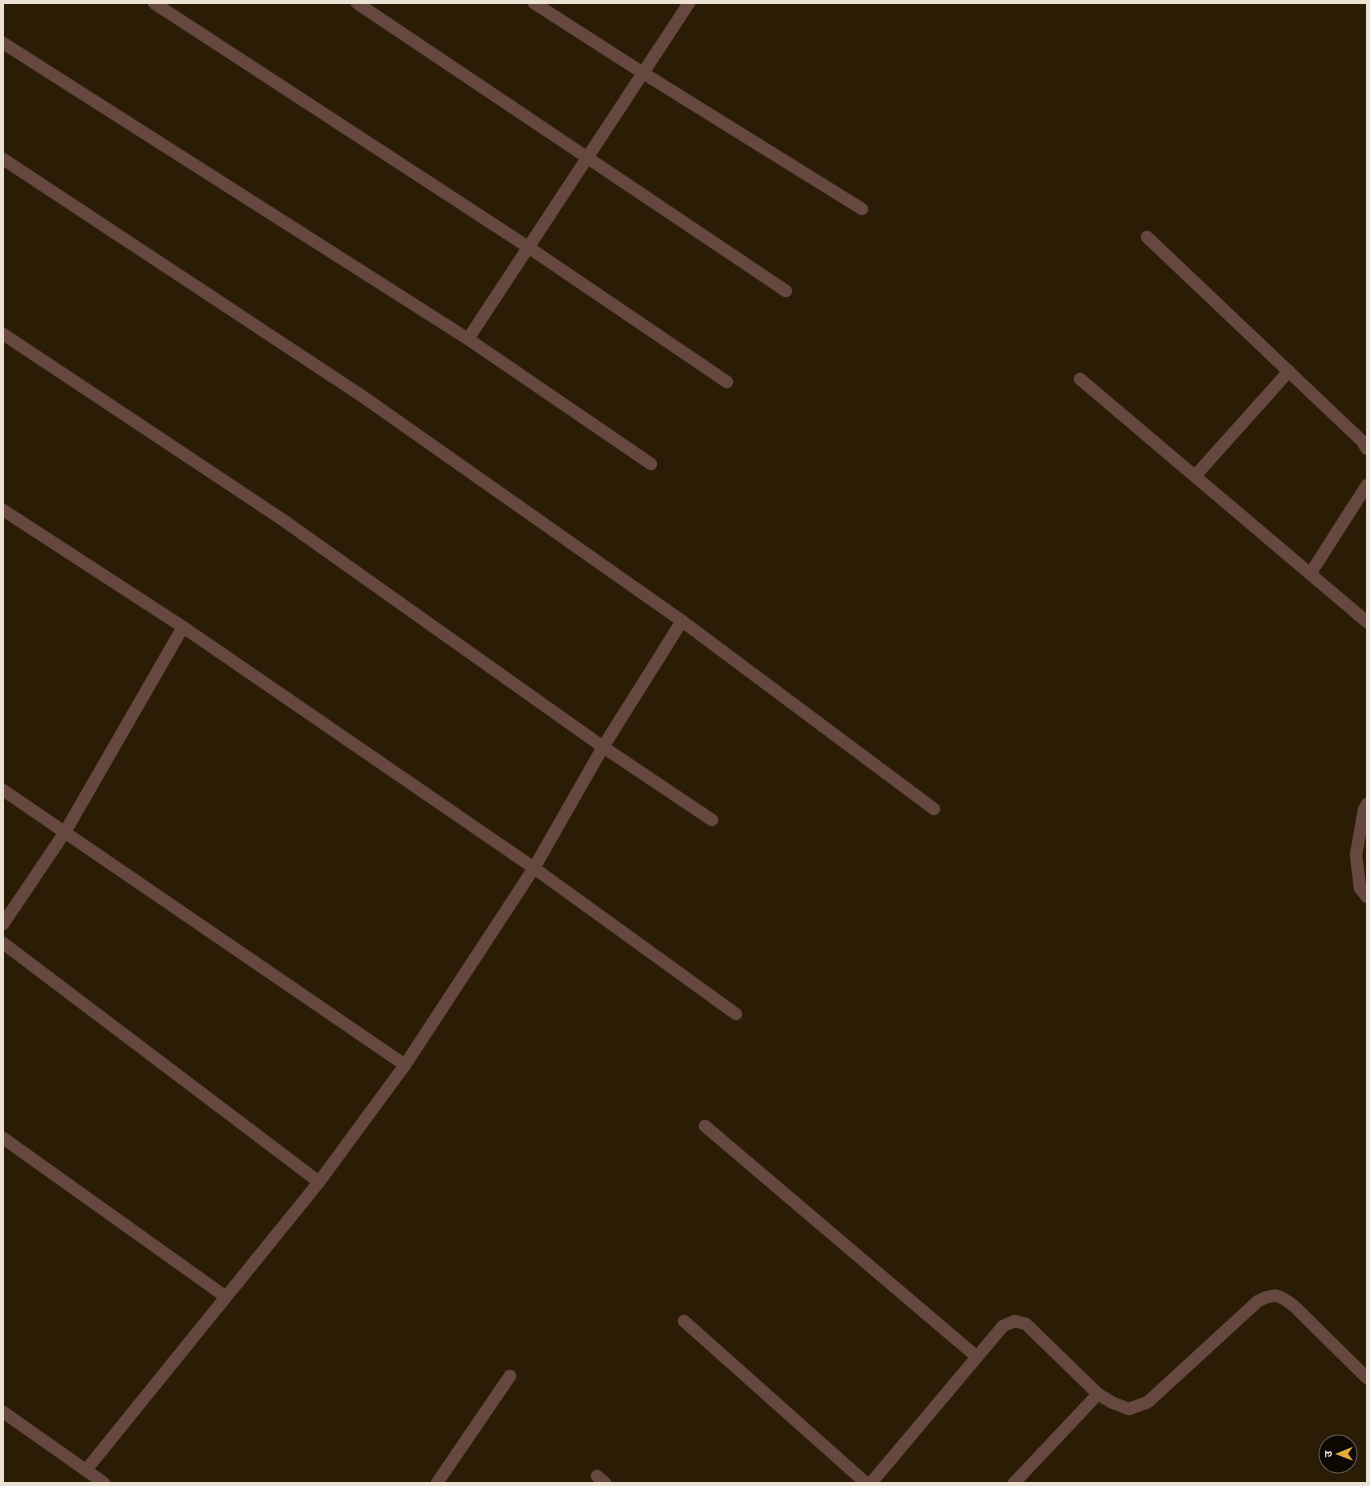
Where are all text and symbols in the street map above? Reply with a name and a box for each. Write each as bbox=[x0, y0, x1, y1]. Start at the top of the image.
north arrow bbox=[1318, 1434, 1358, 1474]
text: उ bbox=[1321, 1450, 1336, 1458]

